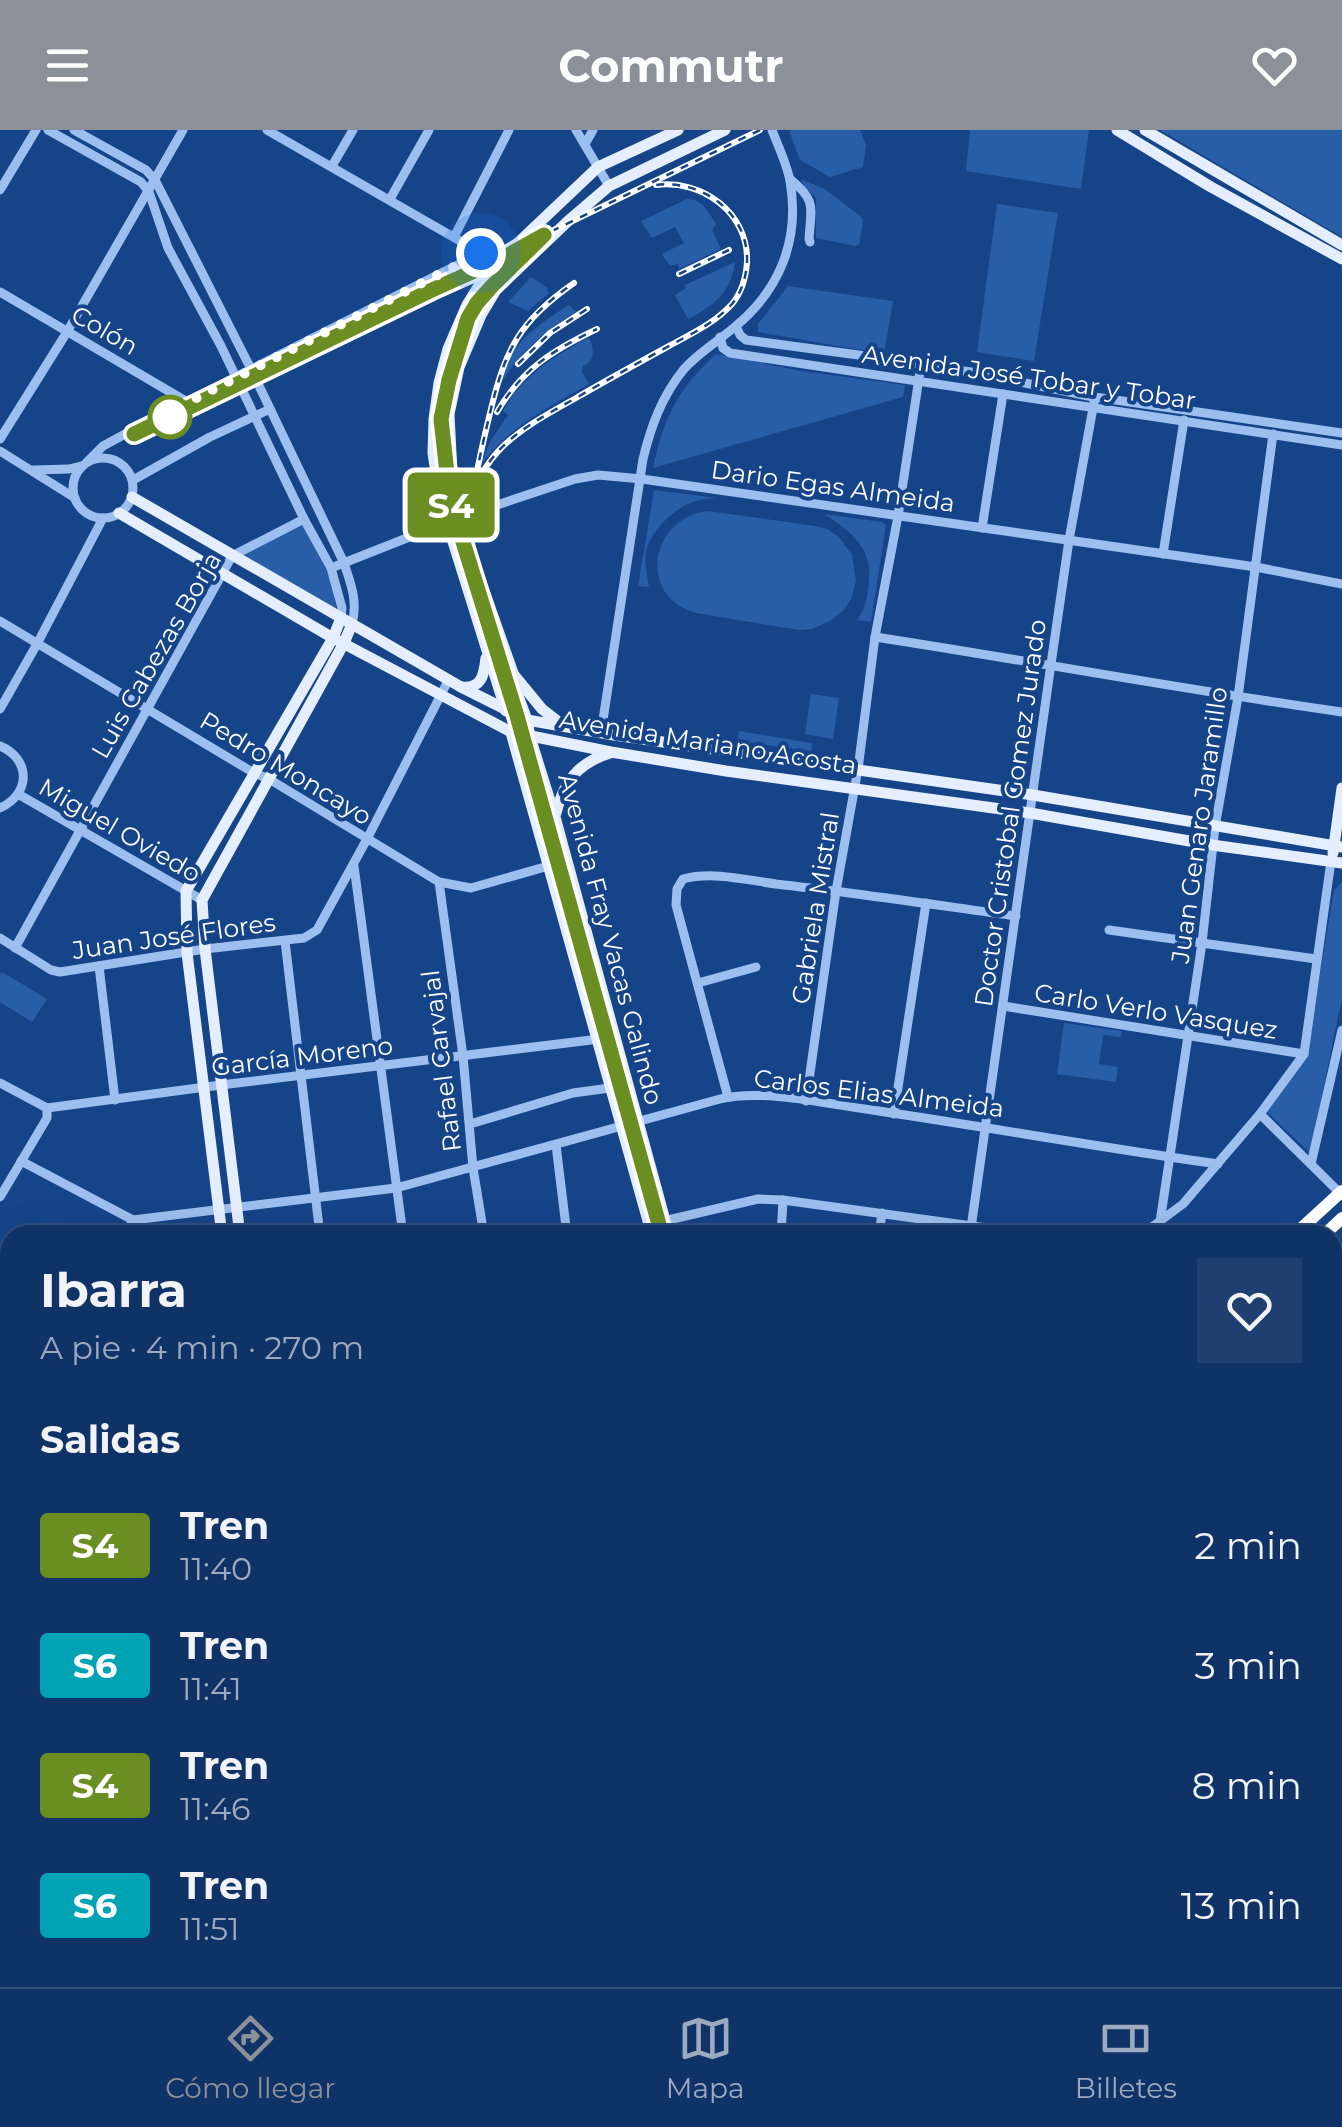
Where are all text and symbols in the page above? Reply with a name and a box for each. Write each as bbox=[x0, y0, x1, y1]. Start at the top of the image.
icon: menu bbox=[40, 38, 95, 93]
text: Commutr bbox=[558, 38, 784, 93]
icon: heart bbox=[1247, 38, 1302, 93]
your location bbox=[456, 228, 506, 278]
street label: Colón bbox=[66, 299, 144, 361]
street label: Avenida José Tobar y Tobar bbox=[860, 339, 1198, 415]
unlabelled marker bbox=[149, 396, 191, 438]
street label: Dario Egas Almeida bbox=[709, 454, 957, 518]
line badge: S4 bbox=[406, 472, 496, 538]
text: S4 bbox=[428, 484, 474, 527]
street label: Luis Cabezas Borja bbox=[85, 546, 227, 764]
street label: Doctor Cristobal Gomez Jurado bbox=[968, 617, 1052, 1009]
street label: Juan Genaro Jaramillo bbox=[1165, 685, 1233, 966]
street label: Avenida Mariano Acosta bbox=[557, 704, 859, 780]
street label: Pedro Moncayo bbox=[195, 705, 377, 831]
street label: Avenida Fray Vacas Galindo bbox=[552, 770, 670, 1108]
street label: Miguel Oviedo bbox=[34, 772, 206, 888]
street label: Gabriela Mistral bbox=[785, 810, 845, 1006]
street label: Juan José Flores bbox=[70, 907, 277, 965]
street label: Rafael Carvajal bbox=[415, 968, 467, 1154]
street label: Carlo Verlo Vasquez bbox=[1032, 977, 1280, 1045]
street label: García Moreno bbox=[210, 1030, 394, 1082]
street label: Carlos Elias Almeida bbox=[752, 1063, 1006, 1123]
button: heart bbox=[1197, 1258, 1302, 1363]
text: Ibarra bbox=[40, 1261, 187, 1319]
text: A pie · 4 min · 270 m bbox=[40, 1328, 364, 1367]
text: Salidas bbox=[40, 1416, 181, 1463]
text: Tren bbox=[180, 1502, 269, 1549]
text: 2 min bbox=[1194, 1522, 1302, 1569]
text: S4 bbox=[72, 1524, 118, 1567]
text: 11:40 bbox=[180, 1549, 252, 1588]
text: Tren bbox=[180, 1622, 269, 1669]
text: 3 min bbox=[1194, 1642, 1302, 1689]
text: S6 bbox=[73, 1644, 117, 1687]
text: 11:41 bbox=[180, 1669, 242, 1708]
text: Tren bbox=[180, 1742, 269, 1789]
text: 8 min bbox=[1192, 1762, 1302, 1809]
text: S4 bbox=[72, 1764, 118, 1807]
text: 11:46 bbox=[180, 1789, 251, 1828]
text: Tren bbox=[180, 1862, 269, 1909]
text: 13 min bbox=[1181, 1882, 1302, 1929]
text: S6 bbox=[73, 1884, 117, 1927]
text: 11:51 bbox=[180, 1909, 240, 1948]
tab: Cómo llegar bbox=[165, 2011, 335, 2105]
tab: Mapa bbox=[666, 2011, 744, 2105]
tab: Billetes bbox=[1075, 2011, 1177, 2105]

